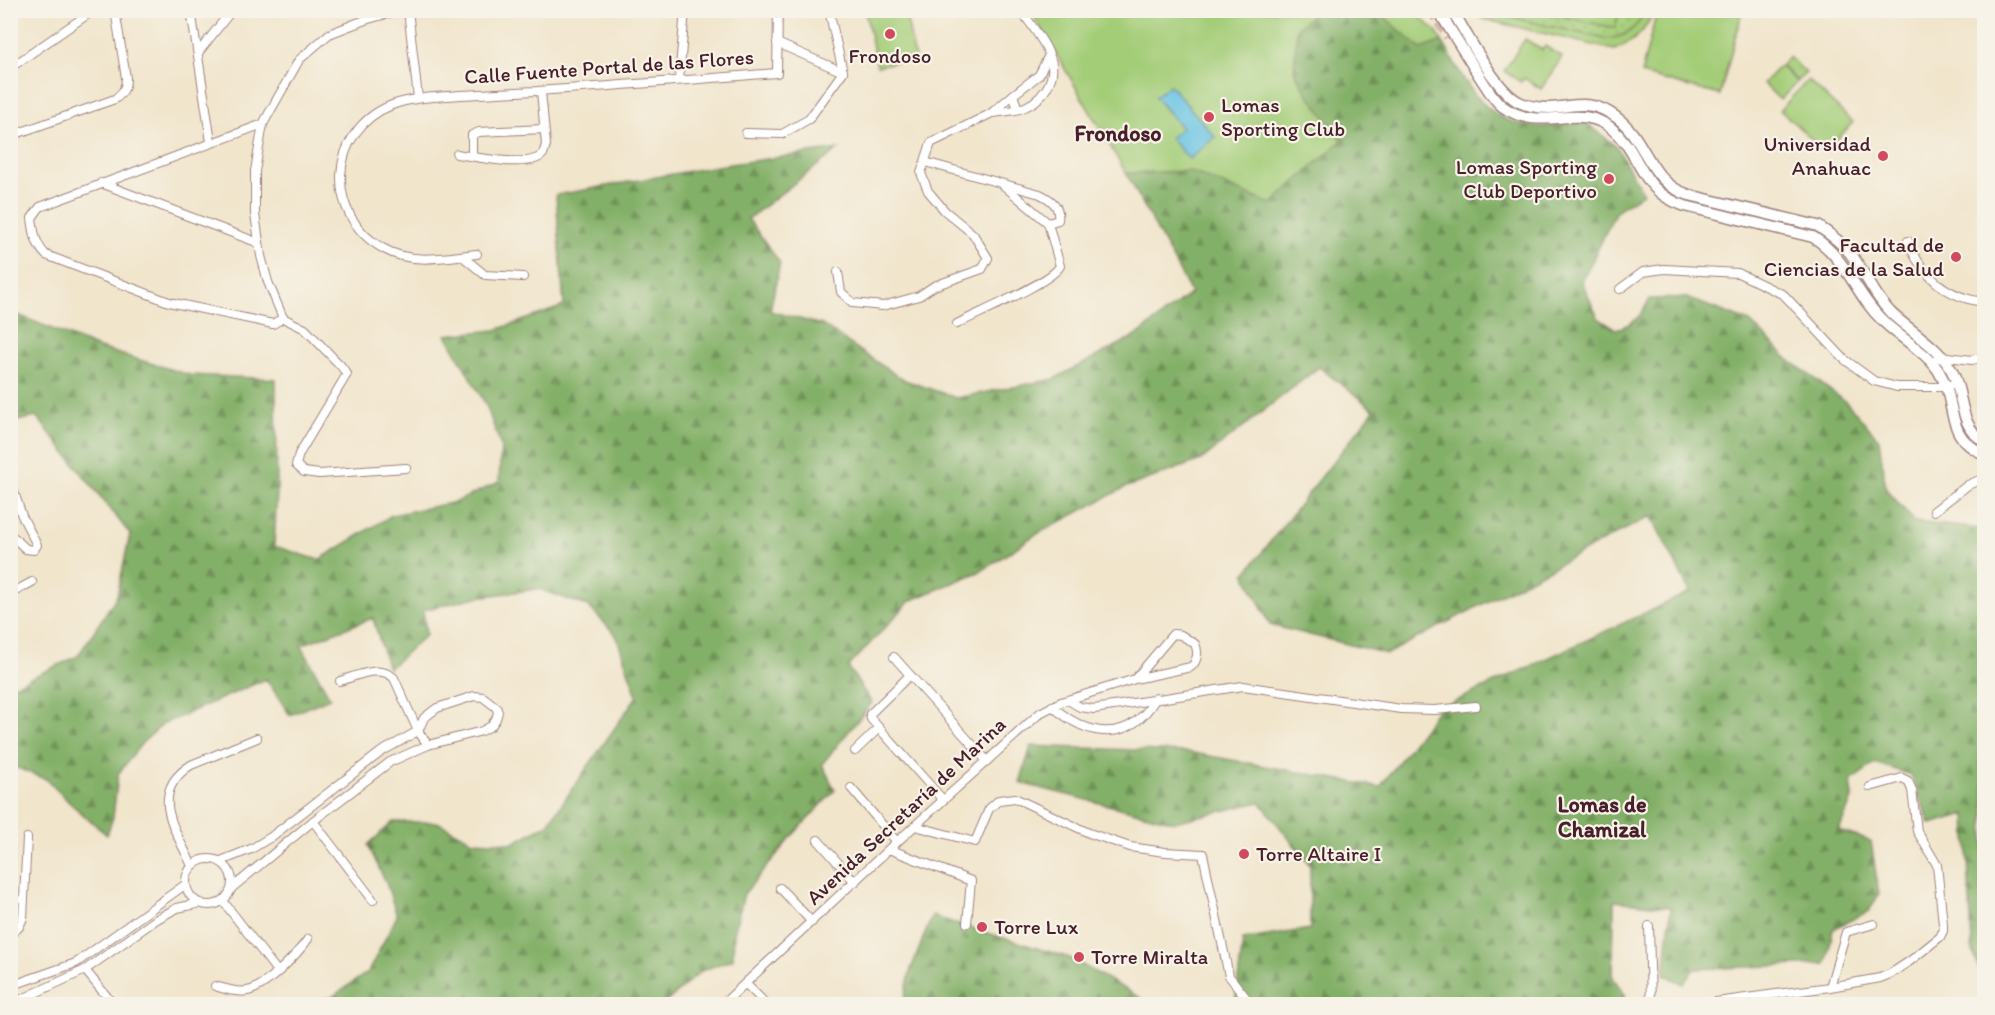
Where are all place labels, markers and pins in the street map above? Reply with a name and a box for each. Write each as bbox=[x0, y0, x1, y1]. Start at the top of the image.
marker: Frondoso bbox=[883, 27, 897, 41]
place label: Frondoso bbox=[849, 43, 931, 68]
place label: Lomas Sporting Club bbox=[1221, 92, 1345, 141]
marker: Lomas Sporting Club bbox=[1202, 110, 1216, 124]
place label: Universidad Anahuac bbox=[1764, 131, 1872, 180]
marker: Universidad Anahuac bbox=[1876, 149, 1890, 163]
place label: Lomas Sporting Club Deportivo bbox=[1456, 154, 1597, 203]
marker: Lomas Sporting Club Deportivo bbox=[1602, 172, 1616, 186]
place label: Facultad de Ciencias de la Salud bbox=[1764, 232, 1944, 281]
marker: Facultad de Ciencias de la Salud bbox=[1949, 250, 1963, 264]
place label: Torre Altaire I bbox=[1256, 841, 1381, 866]
marker: Torre Altaire I bbox=[1237, 847, 1251, 861]
place label: Torre Lux bbox=[994, 914, 1079, 939]
marker: Torre Lux bbox=[975, 920, 989, 934]
place label: Torre Miralta bbox=[1091, 944, 1208, 969]
marker: Torre Miralta bbox=[1072, 950, 1086, 964]

